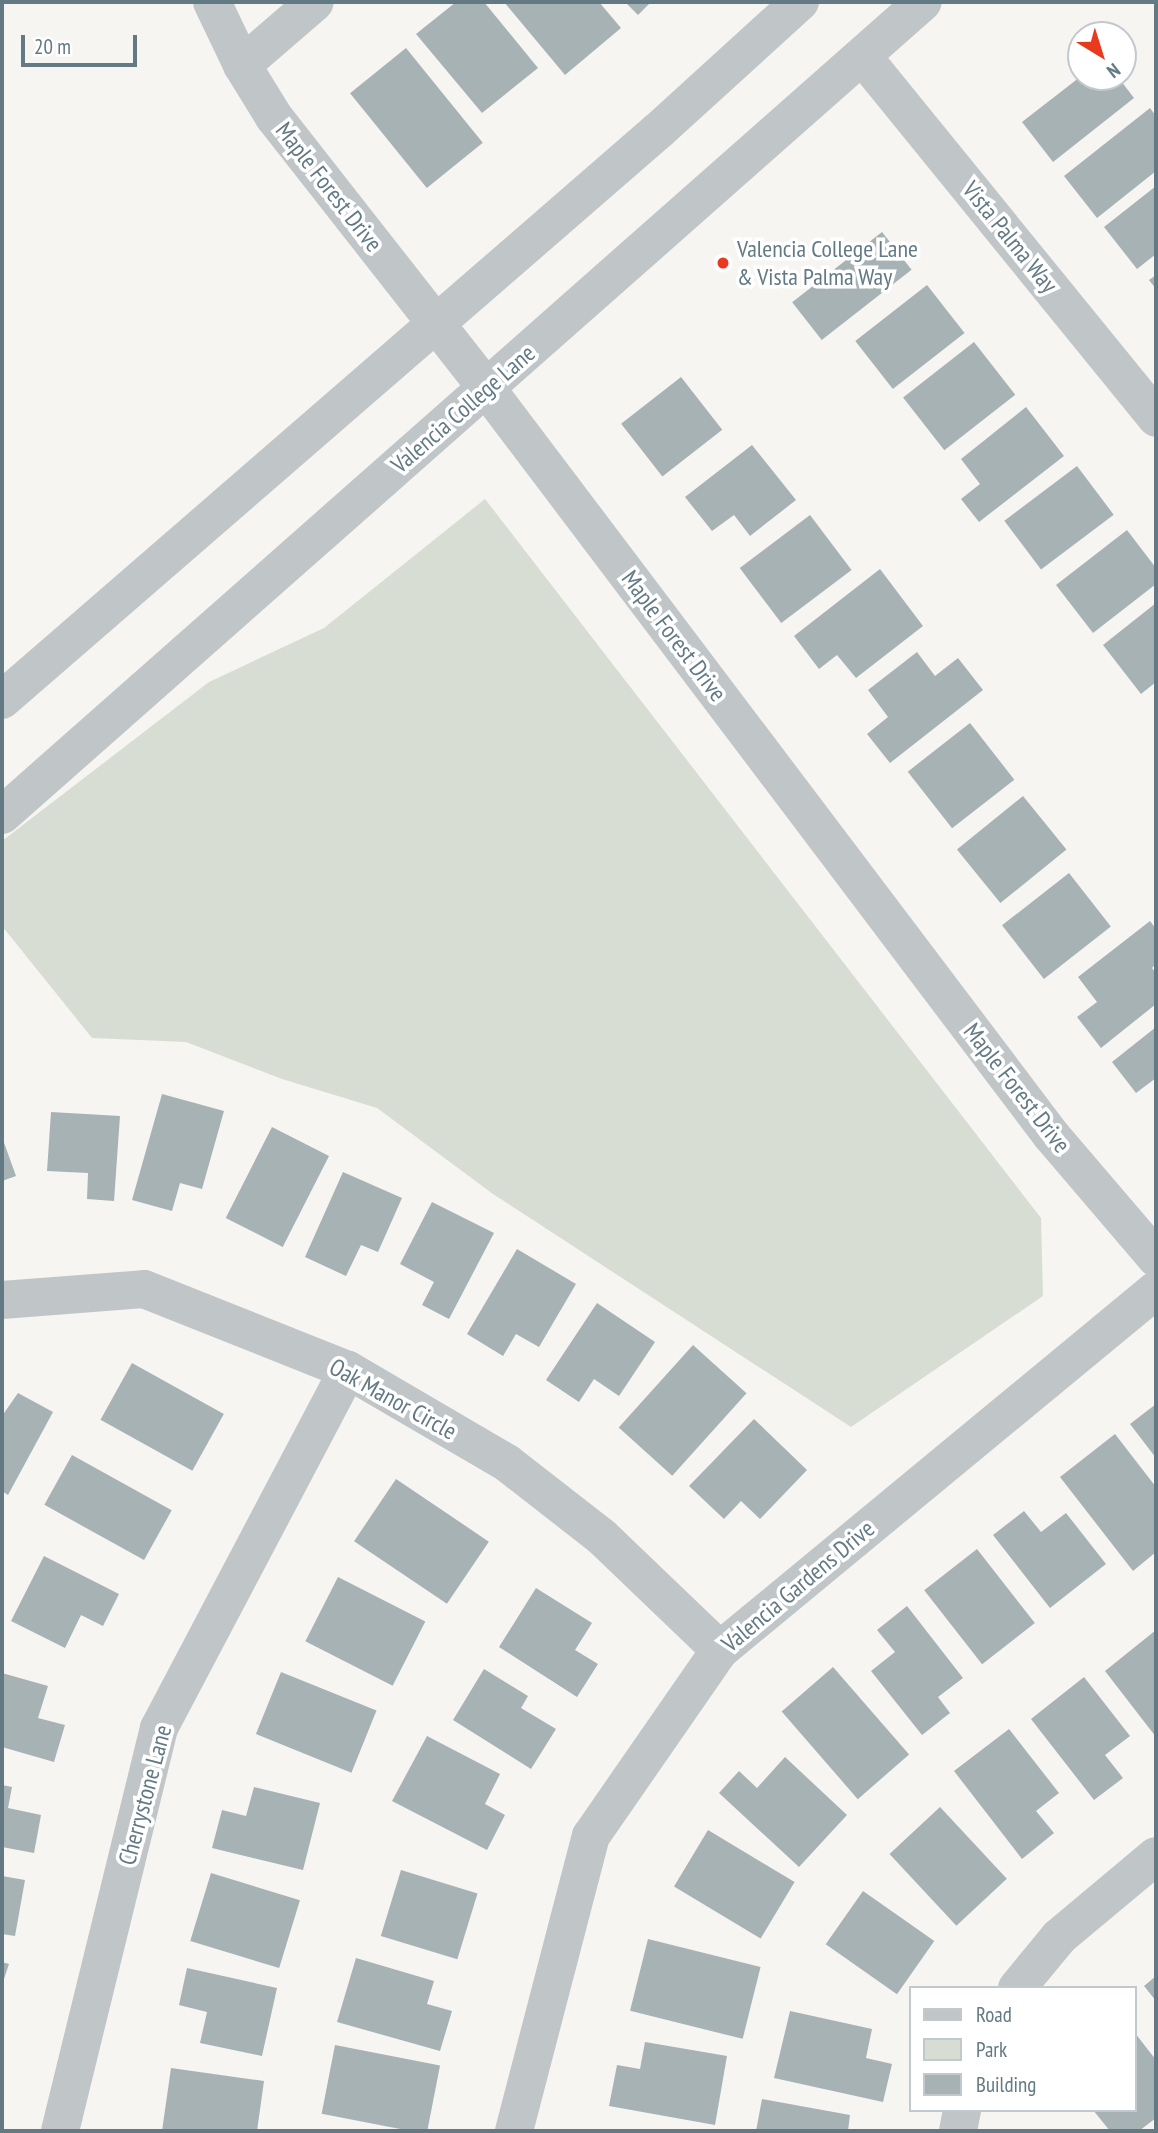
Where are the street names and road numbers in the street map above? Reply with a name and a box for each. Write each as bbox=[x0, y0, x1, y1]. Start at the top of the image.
street label: Maple Forest Drive bbox=[270, 117, 388, 257]
street label: Vista Palma Way bbox=[956, 175, 1064, 299]
street label: Valencia College Lane bbox=[385, 339, 541, 479]
street label: Maple Forest Drive bbox=[616, 565, 732, 707]
street label: Maple Forest Drive bbox=[958, 1018, 1076, 1158]
street label: Oak Manor Circle bbox=[324, 1352, 462, 1446]
street label: Valencia Gardens Drive bbox=[716, 1514, 880, 1658]
street label: Cherrystone Lane bbox=[112, 1722, 178, 1868]

